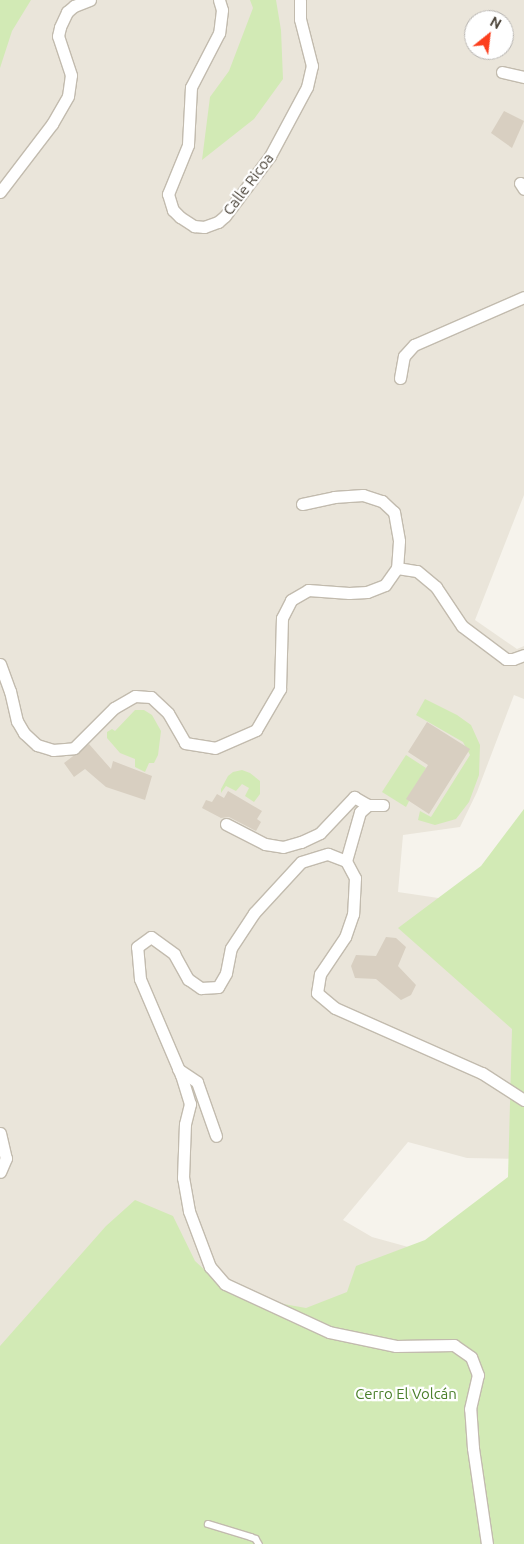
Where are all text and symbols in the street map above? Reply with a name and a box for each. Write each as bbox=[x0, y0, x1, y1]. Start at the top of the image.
north arrow bbox=[464, 10, 514, 60]
text: N bbox=[487, 13, 504, 32]
street label: Calle Ricoa bbox=[219, 149, 277, 219]
park label: Cerro El Volcán bbox=[355, 1385, 457, 1403]

